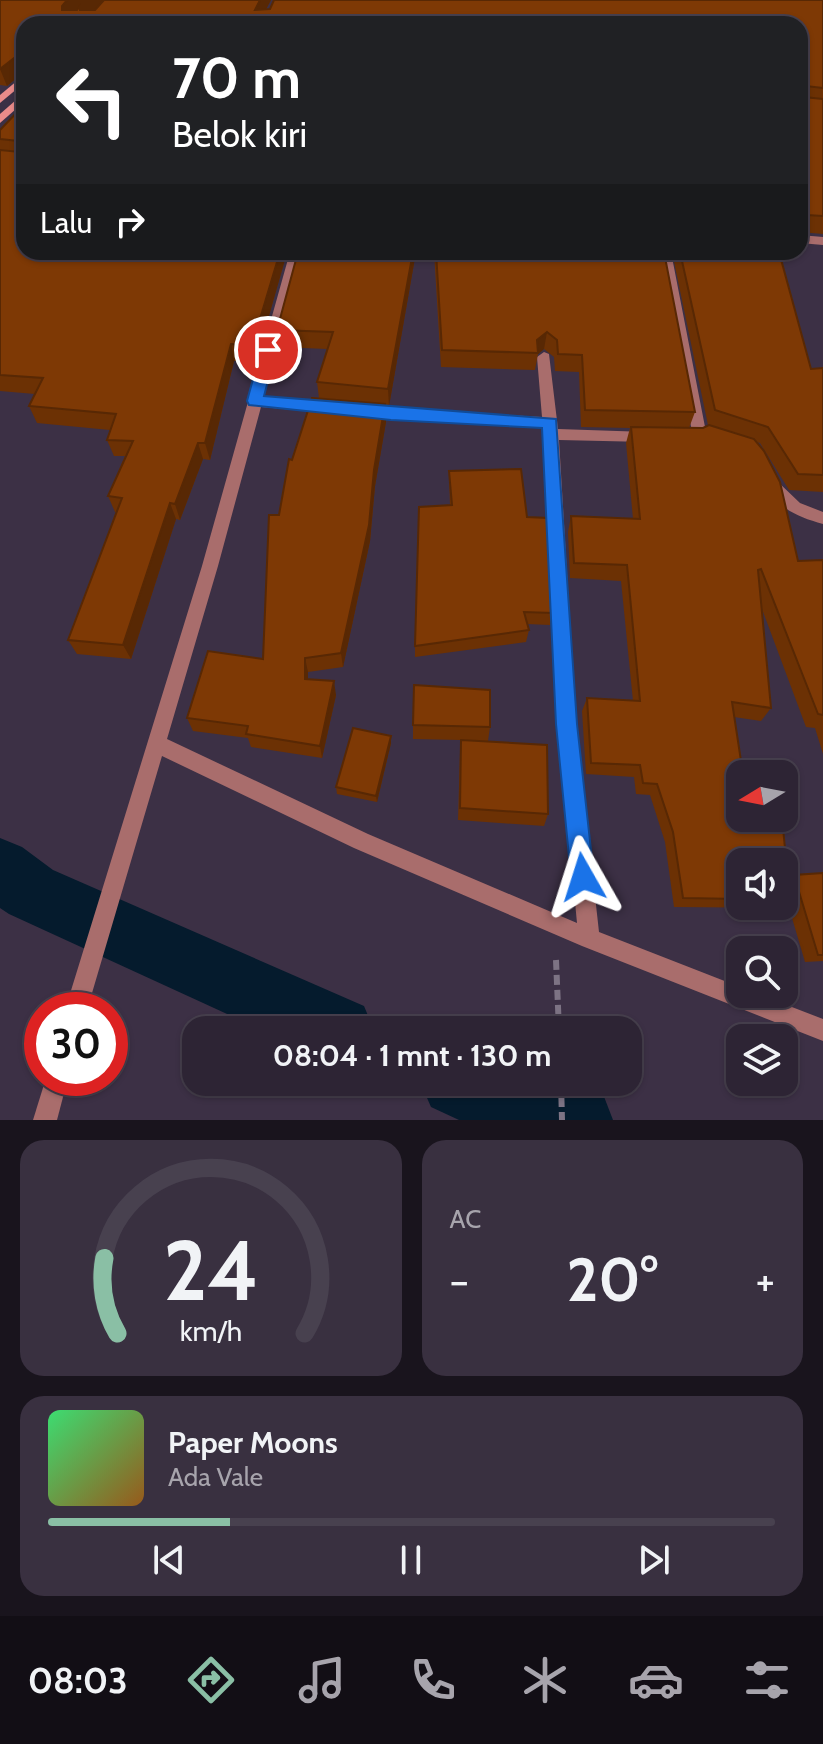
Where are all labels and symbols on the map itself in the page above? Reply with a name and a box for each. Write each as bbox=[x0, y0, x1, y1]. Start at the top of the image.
pin bbox=[234, 316, 302, 384]
north arrow bbox=[726, 760, 798, 832]
position arrow bbox=[541, 835, 625, 919]
speed limit sign: 30 bbox=[24, 992, 128, 1096]

